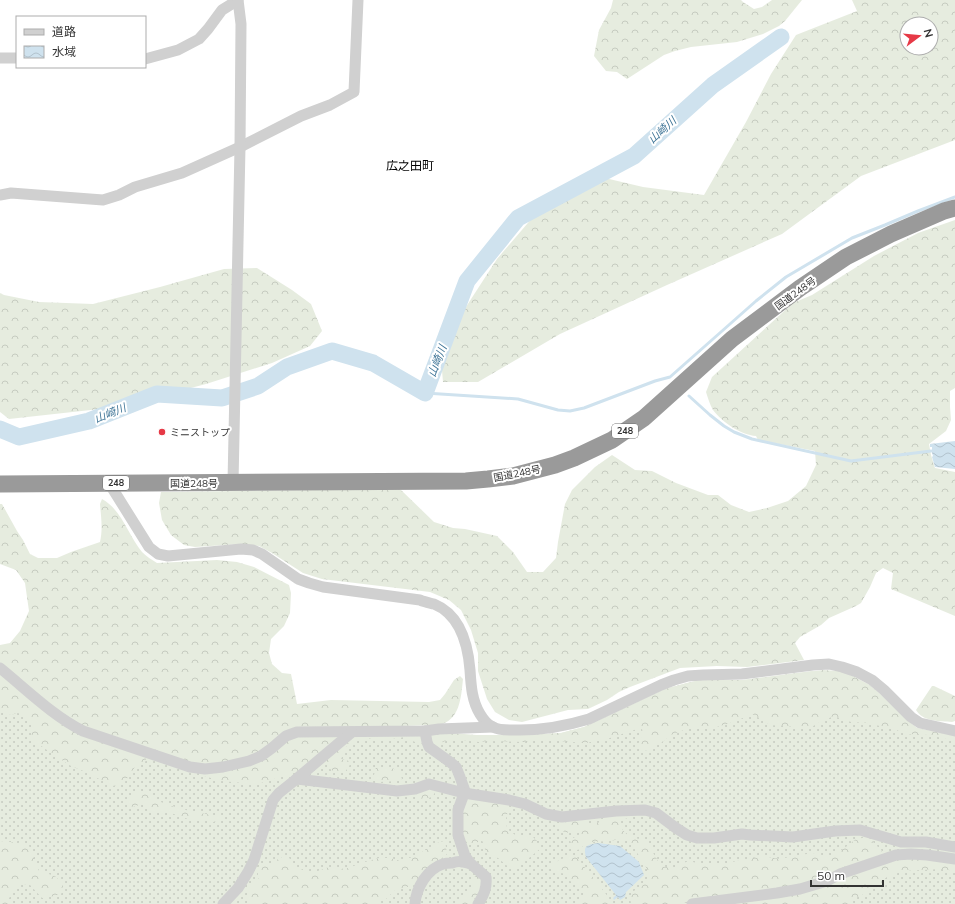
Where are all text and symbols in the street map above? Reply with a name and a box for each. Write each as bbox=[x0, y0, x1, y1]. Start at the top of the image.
legend bbox=[16, 16, 146, 68]
north arrow bbox=[899, 16, 939, 56]
text: 道路 bbox=[52, 24, 76, 39]
text: N bbox=[921, 27, 936, 39]
text: 水域 bbox=[52, 44, 76, 59]
water label: 山崎川 bbox=[645, 113, 680, 146]
district label: 広之田町 bbox=[386, 158, 434, 173]
street label: 国道248号 bbox=[772, 274, 819, 313]
water label: 山崎川 bbox=[425, 342, 450, 379]
water label: 山崎川 bbox=[92, 400, 129, 426]
road number: 248 bbox=[612, 424, 638, 438]
place label: ミニストップ bbox=[170, 426, 230, 439]
marker: ミニストップ bbox=[157, 427, 167, 437]
street label: 国道248号 bbox=[492, 463, 542, 484]
road number: 248 bbox=[103, 476, 129, 490]
street label: 国道248号 bbox=[170, 477, 218, 490]
scale bar bbox=[811, 862, 883, 888]
text: 50 m bbox=[817, 868, 845, 883]

